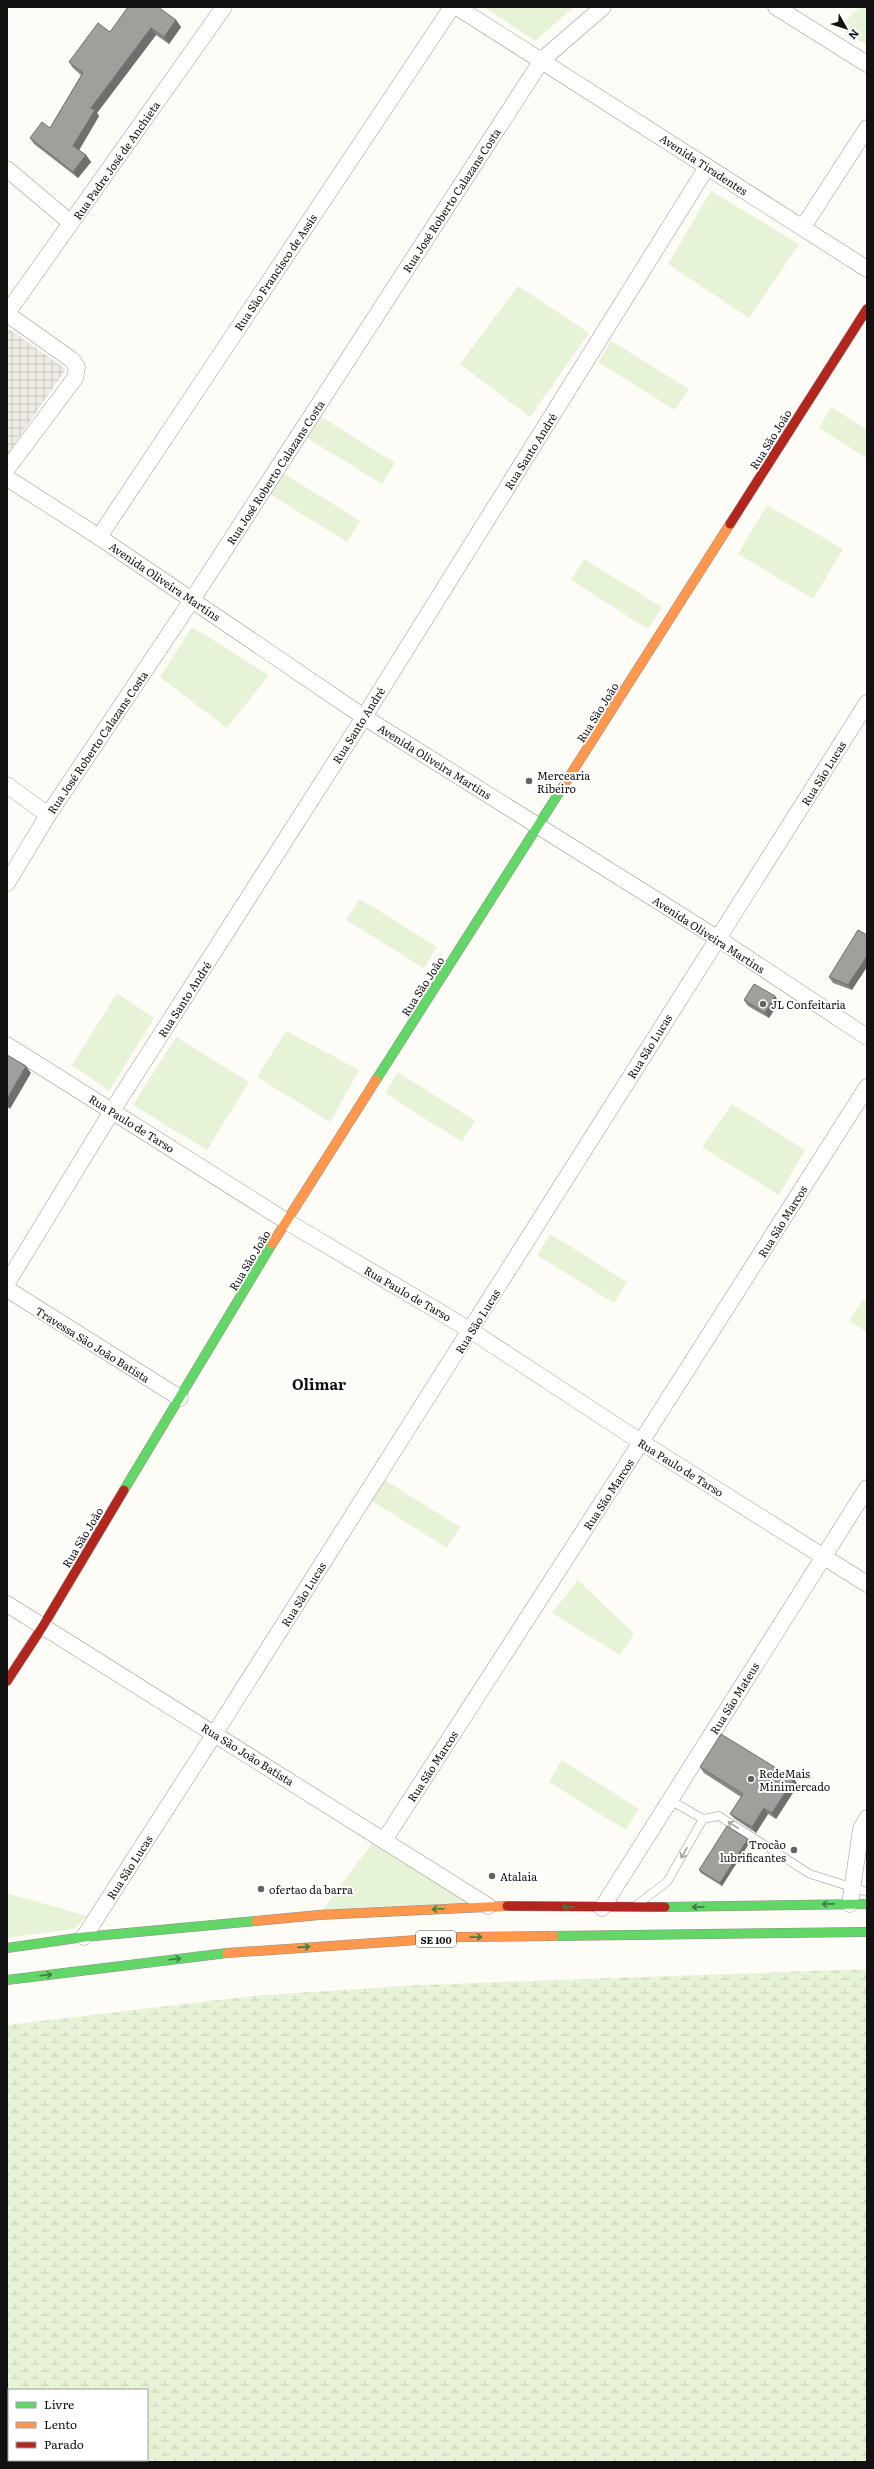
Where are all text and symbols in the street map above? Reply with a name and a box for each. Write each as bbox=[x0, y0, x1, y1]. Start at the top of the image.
north arrow bbox=[826, 8, 866, 48]
text: N bbox=[845, 26, 864, 44]
street label: Rua Padre José de Anchieta bbox=[69, 97, 163, 222]
street label: Rua José Roberto Calazans Costa bbox=[398, 125, 504, 275]
street label: Avenida Tiradentes bbox=[657, 130, 751, 198]
street label: Rua São Francisco de Assis bbox=[230, 210, 320, 334]
street label: Rua José Roberto Calazans Costa bbox=[222, 397, 328, 547]
street label: Rua São João bbox=[745, 406, 795, 472]
street label: Rua Santo André bbox=[500, 409, 560, 492]
street label: Avenida Oliveira Martins bbox=[106, 538, 224, 624]
street label: Rua José Roberto Calazans Costa bbox=[43, 667, 151, 817]
street label: Rua São João bbox=[572, 679, 622, 745]
street label: Rua Santo André bbox=[328, 683, 388, 766]
street label: Avenida Oliveira Martins bbox=[375, 719, 495, 803]
street label: Rua São Lucas bbox=[797, 738, 849, 808]
place label: Mercearia Ribeiro bbox=[537, 767, 590, 796]
marker: Mercearia Ribeiro bbox=[524, 776, 534, 786]
street label: Avenida Oliveira Martins bbox=[650, 892, 768, 976]
street label: Rua São João bbox=[397, 953, 447, 1019]
street label: Rua Santo André bbox=[153, 958, 215, 1040]
place label: JL Confeitaria bbox=[771, 996, 846, 1012]
marker: JL Confeitaria bbox=[758, 999, 768, 1009]
street label: Rua São Lucas bbox=[623, 1011, 675, 1081]
street label: Rua Paulo de Tarso bbox=[86, 1090, 178, 1156]
street label: Rua São Marcos bbox=[753, 1182, 811, 1260]
street label: Rua São João bbox=[225, 1227, 273, 1293]
street label: Rua Paulo de Tarso bbox=[361, 1261, 455, 1325]
street label: Rua São Lucas bbox=[451, 1286, 503, 1356]
street label: Travessa São João Batista bbox=[33, 1302, 153, 1386]
district label: Olimar bbox=[292, 1372, 346, 1395]
street label: Rua Paulo de Tarso bbox=[635, 1434, 727, 1500]
street label: Rua São Marcos bbox=[579, 1455, 637, 1533]
street label: Rua São João bbox=[58, 1504, 106, 1570]
street label: Rua São Lucas bbox=[277, 1559, 329, 1629]
street label: Rua São Mateus bbox=[705, 1659, 763, 1737]
street label: Rua São João Batista bbox=[199, 1719, 297, 1789]
street label: Rua São Marcos bbox=[403, 1727, 461, 1805]
place label: RedeMais Minimercado bbox=[759, 1765, 830, 1794]
marker: RedeMais Minimercado bbox=[746, 1774, 756, 1784]
one-way arrow bbox=[728, 1821, 739, 1829]
street label: Rua São Lucas bbox=[102, 1832, 156, 1902]
place label: Trocão lubrificantes bbox=[720, 1836, 786, 1865]
marker: Trocão lubrificantes bbox=[789, 1845, 799, 1855]
one-way arrow bbox=[679, 1847, 687, 1859]
place label: Atalaia bbox=[500, 1868, 537, 1884]
marker: Atalaia bbox=[487, 1871, 497, 1881]
place label: ofertao da barra bbox=[269, 1881, 353, 1897]
marker: ofertao da barra bbox=[256, 1884, 266, 1894]
one-way arrow bbox=[822, 1900, 835, 1908]
one-way arrow bbox=[692, 1903, 705, 1910]
one-way arrow bbox=[562, 1904, 575, 1911]
one-way arrow bbox=[432, 1905, 445, 1912]
road number: SE 100 bbox=[416, 1931, 456, 1947]
one-way arrow bbox=[469, 1933, 482, 1941]
one-way arrow bbox=[297, 1944, 310, 1951]
one-way arrow bbox=[168, 1955, 181, 1963]
one-way arrow bbox=[39, 1971, 52, 1979]
legend bbox=[8, 2389, 148, 2461]
text: Livre bbox=[44, 2395, 74, 2413]
text: Lento bbox=[44, 2415, 77, 2433]
text: Parado bbox=[44, 2435, 84, 2453]

